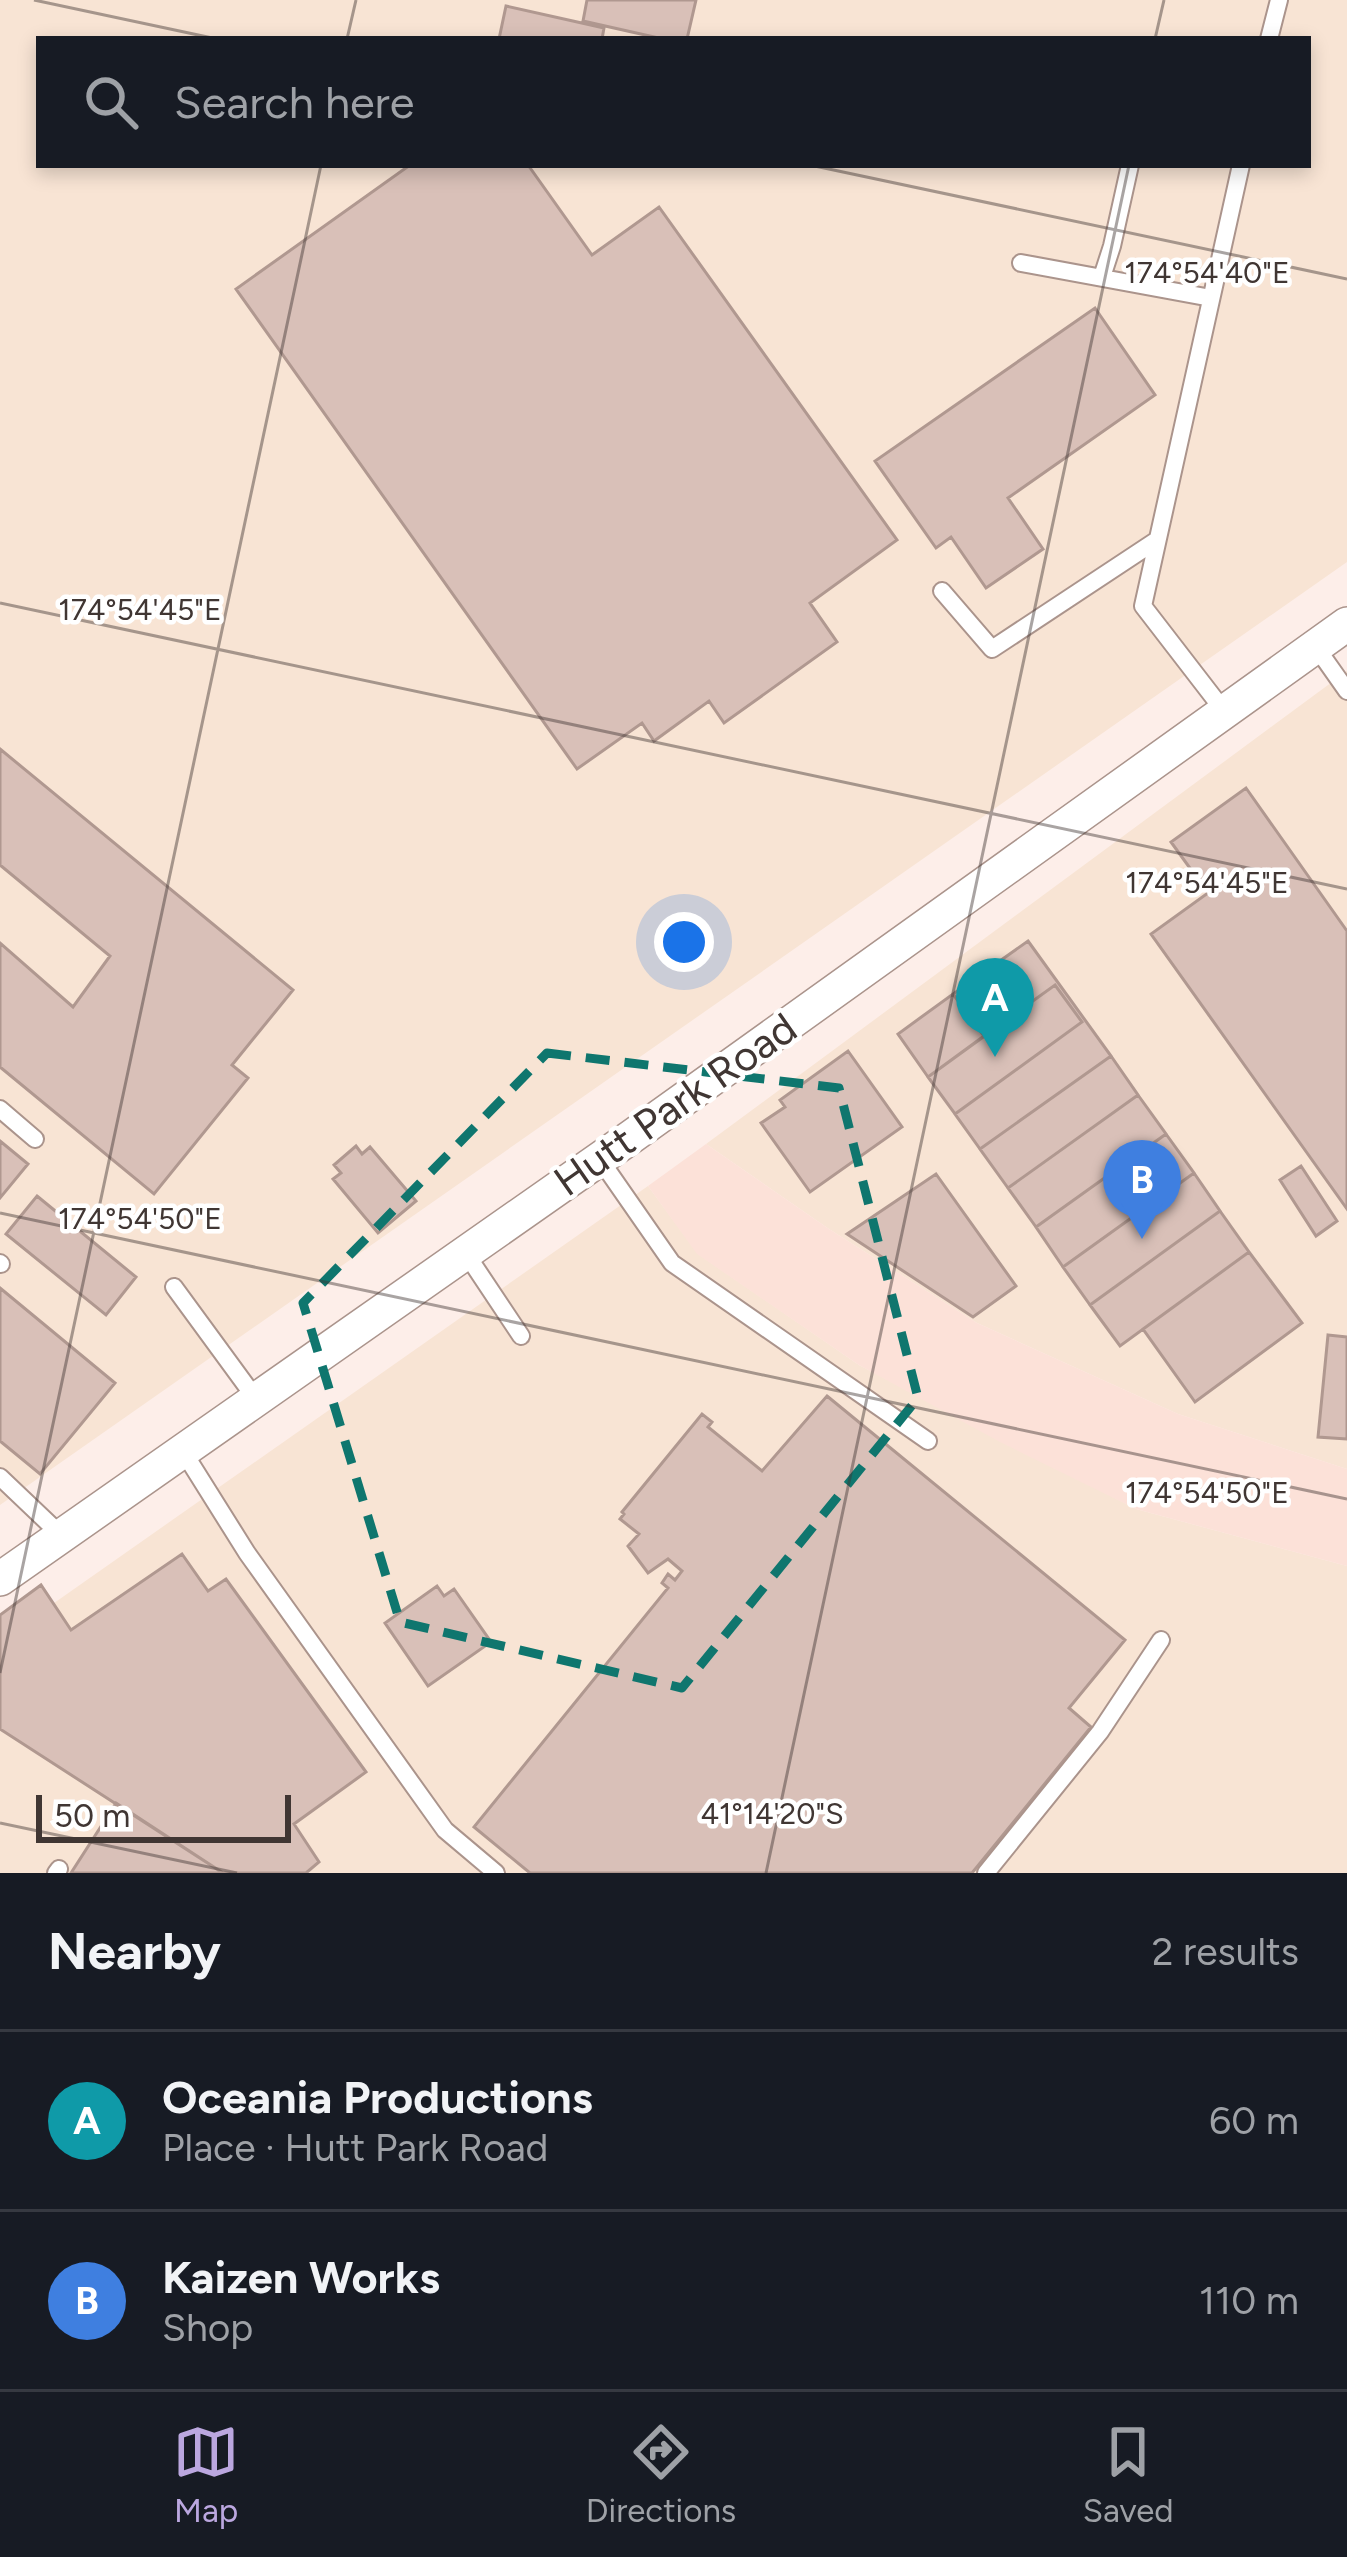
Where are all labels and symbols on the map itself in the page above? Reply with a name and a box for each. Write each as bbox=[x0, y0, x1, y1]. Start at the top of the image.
text: 174°54'40"E bbox=[1124, 254, 1290, 291]
text: 174°54'45"E bbox=[58, 591, 222, 628]
text: 174°54'45"E bbox=[1125, 864, 1289, 901]
your location bbox=[654, 912, 714, 972]
pin: A bbox=[956, 958, 1034, 1057]
street label: Hutt Park Road bbox=[544, 1002, 806, 1207]
pin: B bbox=[1103, 1140, 1181, 1239]
text: 174°54'50"E bbox=[58, 1200, 222, 1237]
text: 174°54'50"E bbox=[1125, 1474, 1289, 1511]
scale bar bbox=[36, 1789, 291, 1842]
text: 41°14'20"S bbox=[700, 1795, 844, 1832]

